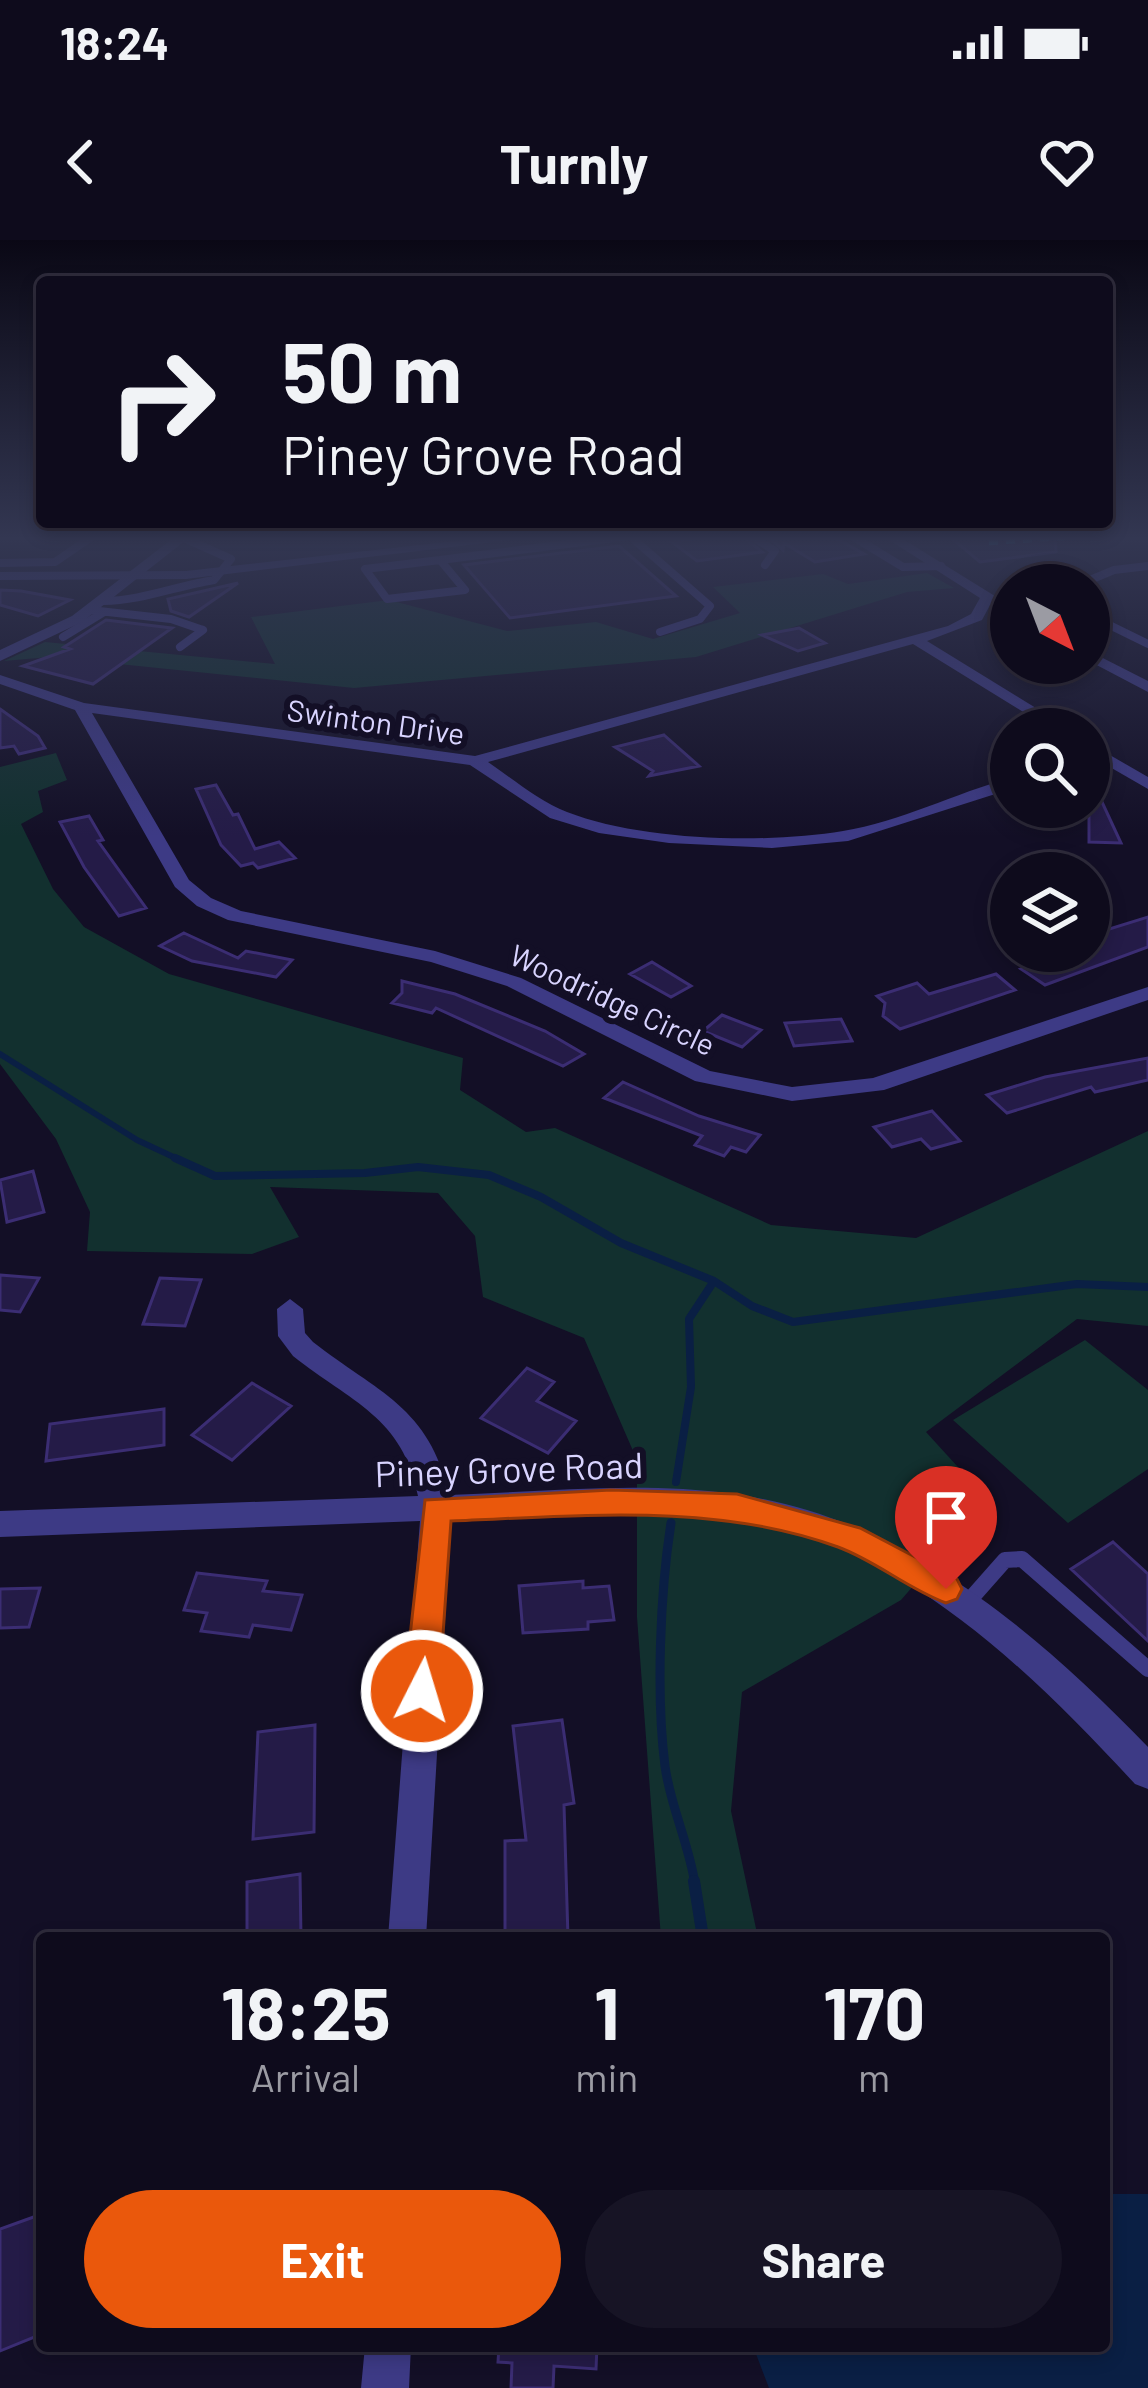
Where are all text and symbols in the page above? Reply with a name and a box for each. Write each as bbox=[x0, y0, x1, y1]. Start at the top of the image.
text: 18:24 bbox=[60, 15, 169, 69]
icon: back bbox=[48, 129, 114, 195]
icon: heart bbox=[1034, 129, 1100, 195]
text: Turnly bbox=[499, 130, 649, 195]
text: 50 m bbox=[282, 319, 462, 420]
icon: right bbox=[84, 324, 240, 480]
text: Piney Grove Road bbox=[282, 421, 685, 486]
north arrow bbox=[990, 564, 1110, 684]
map controls bbox=[990, 564, 1110, 972]
street label: Swinton Drive bbox=[285, 691, 467, 751]
button: search bbox=[990, 708, 1110, 828]
button: layers bbox=[990, 852, 1110, 972]
street label: Woodridge Circle bbox=[505, 936, 721, 1062]
street label: Piney Grove Road bbox=[374, 1442, 644, 1494]
pin bbox=[895, 1466, 997, 1589]
icon: arrive bbox=[913, 1484, 979, 1550]
position arrow bbox=[359, 1628, 485, 1754]
text: 18:25 bbox=[221, 1968, 390, 2054]
text: 1 bbox=[594, 1968, 619, 2054]
text: 170 bbox=[823, 1968, 925, 2054]
text: Arrival bbox=[251, 2053, 360, 2100]
text: min bbox=[575, 2053, 638, 2100]
text: m bbox=[858, 2053, 890, 2100]
button: Exit bbox=[84, 2190, 561, 2328]
button: Share bbox=[585, 2190, 1062, 2328]

